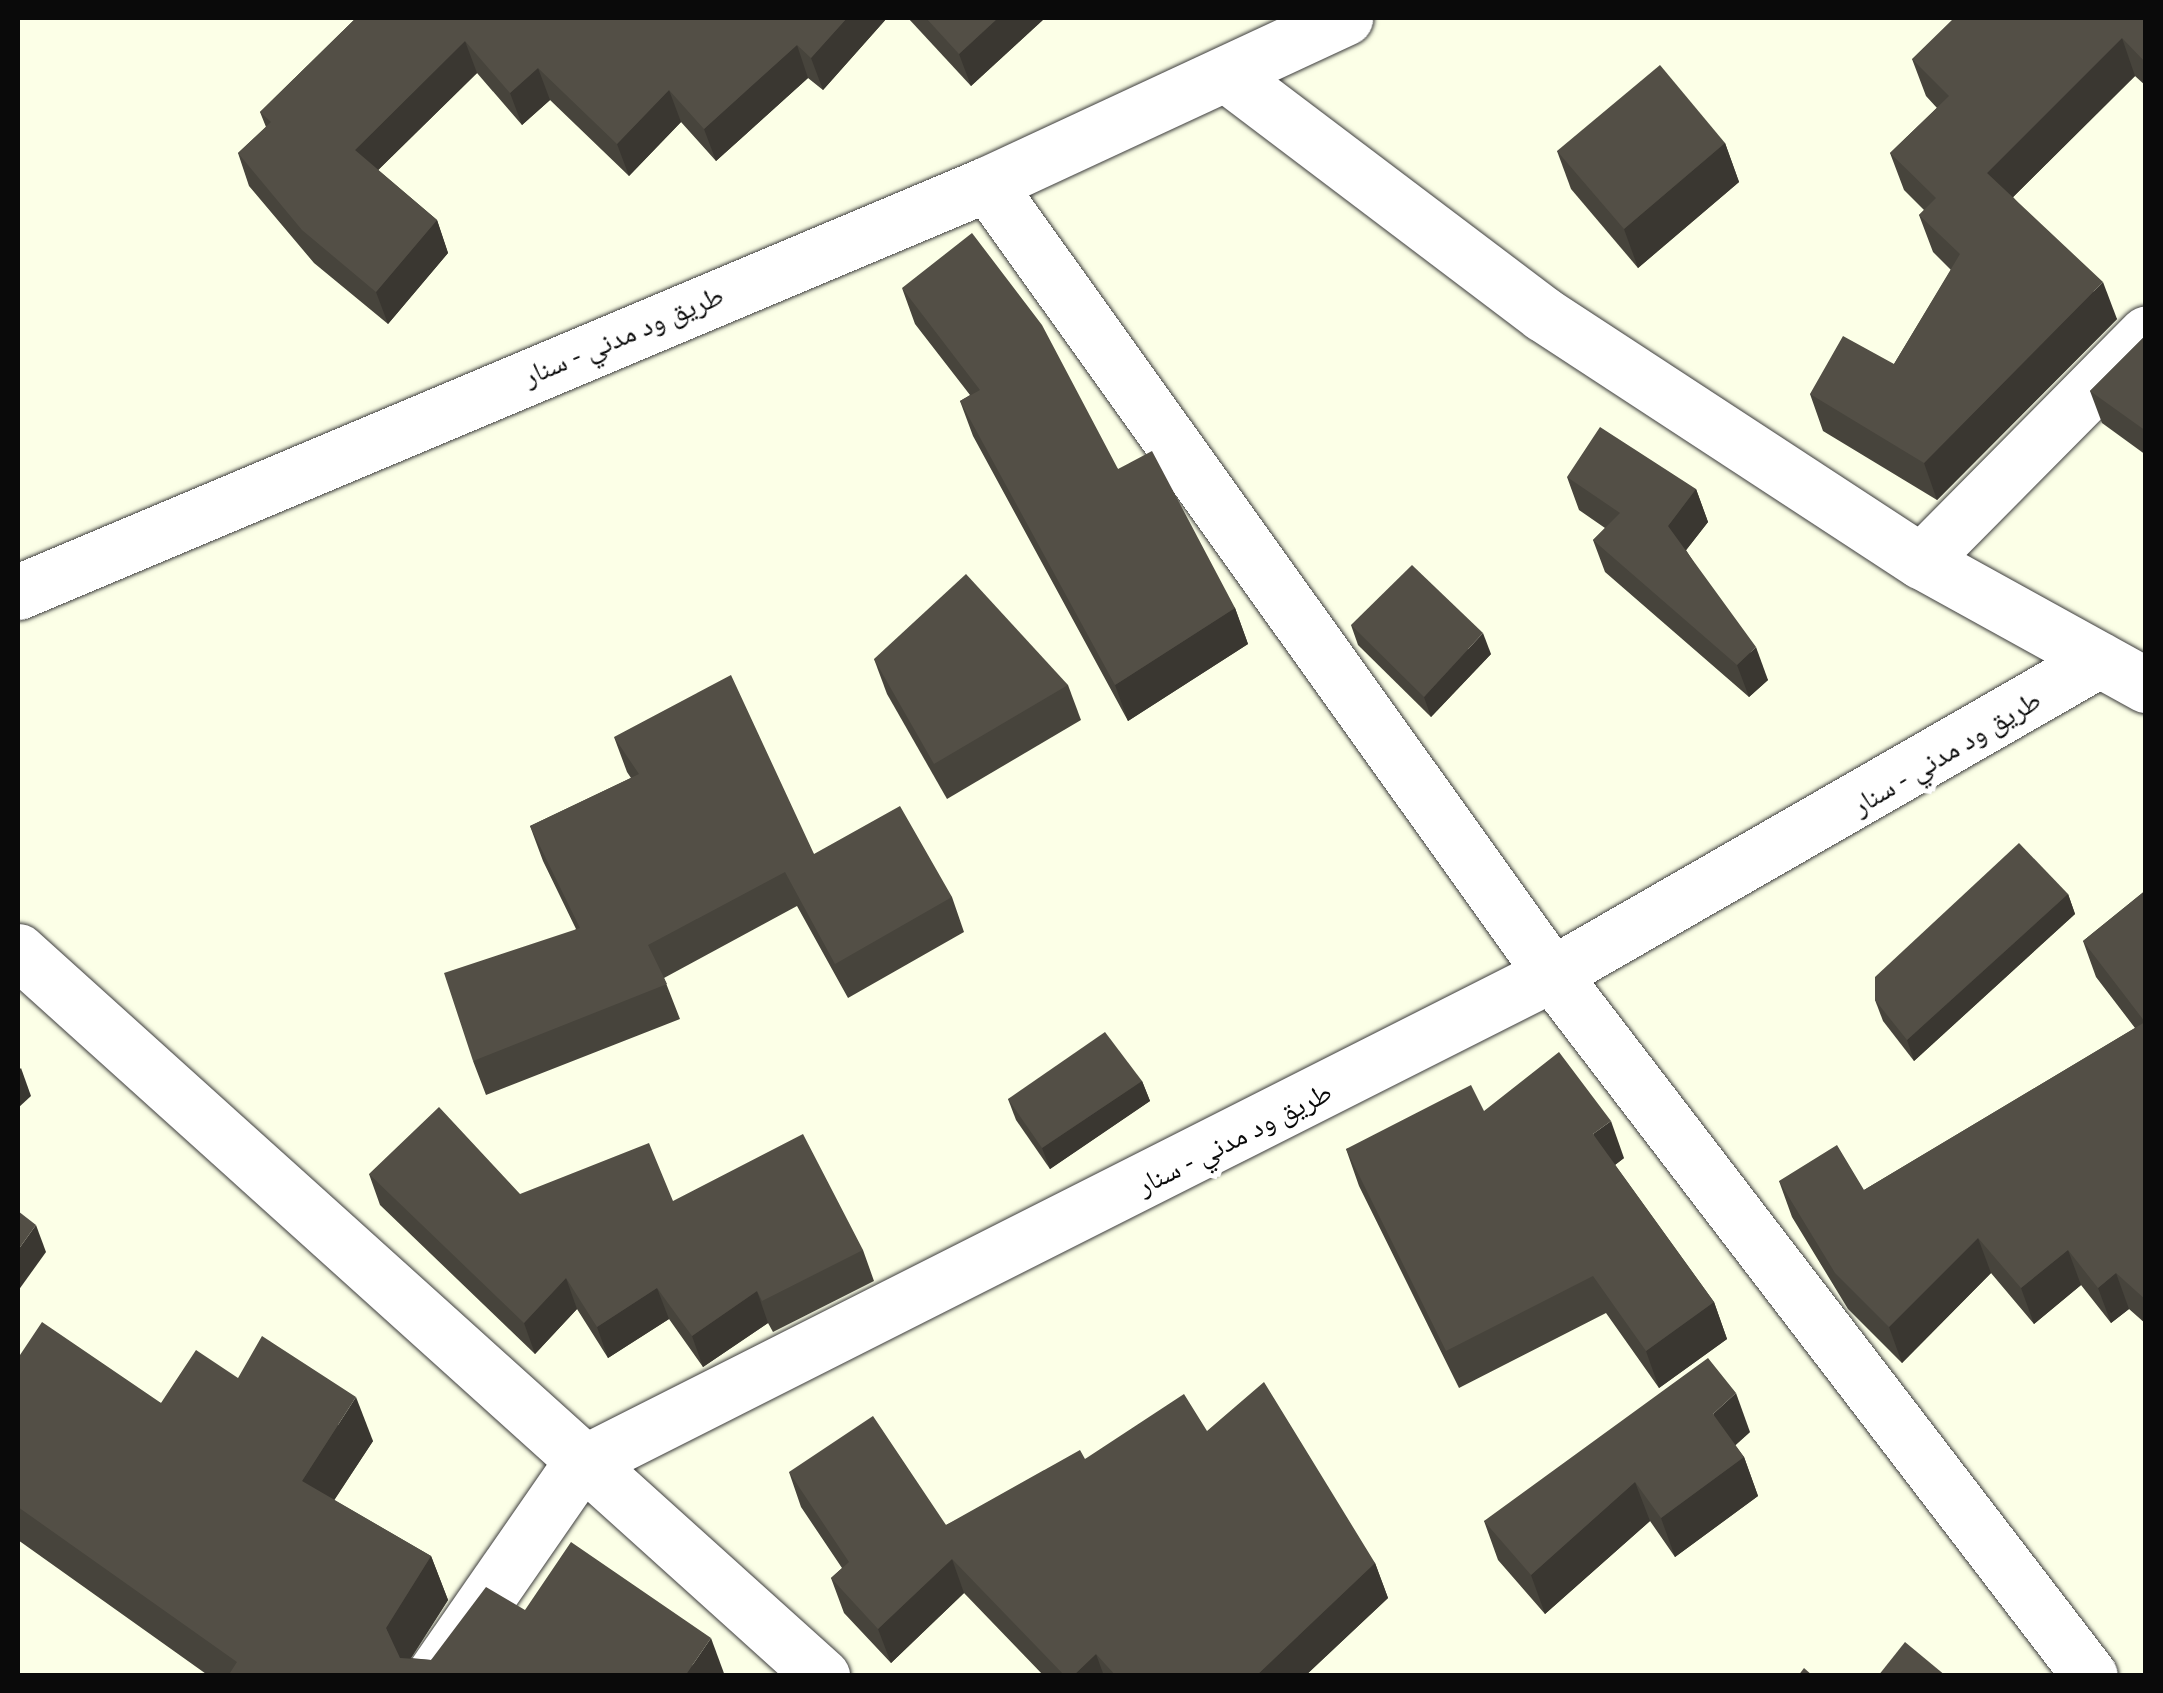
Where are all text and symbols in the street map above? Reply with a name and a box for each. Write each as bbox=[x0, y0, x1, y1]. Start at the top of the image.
street label: طريق ود مدني - سنار bbox=[518, 278, 728, 392]
street label: طريق ود مدني - سنار bbox=[1845, 682, 2047, 822]
street label: طريق ود مدني - سنار bbox=[1131, 1074, 1337, 1202]

